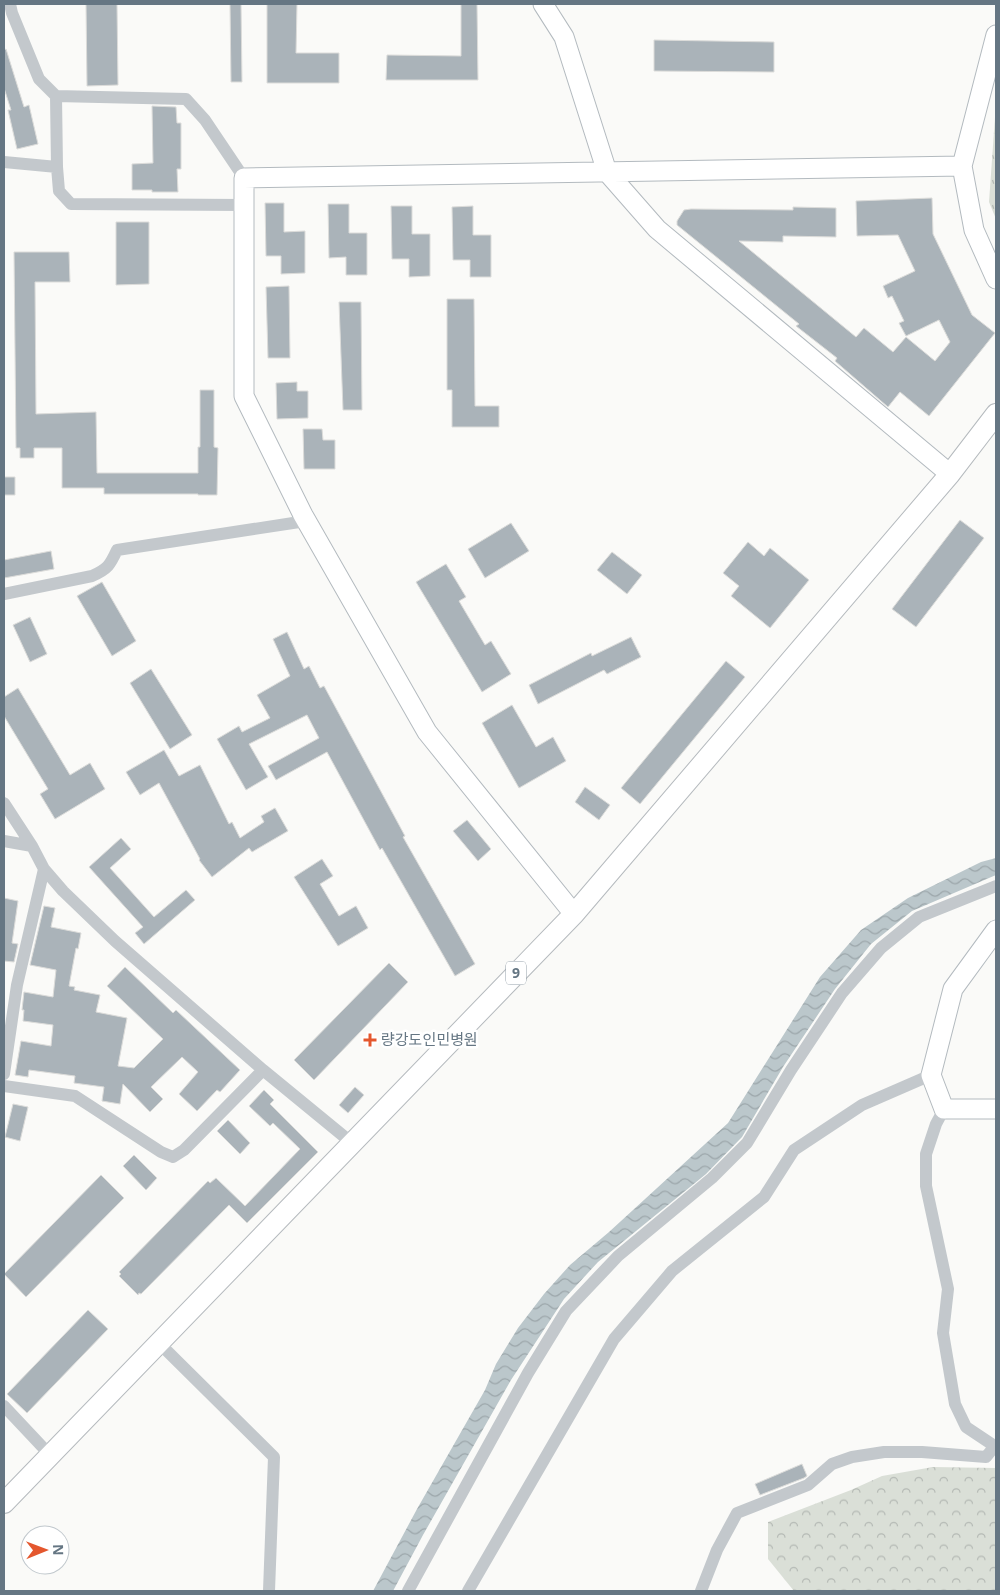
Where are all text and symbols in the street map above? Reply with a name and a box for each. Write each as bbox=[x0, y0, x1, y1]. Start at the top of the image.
road number: 9 bbox=[506, 961, 526, 984]
place label: 량강도인민병원 bbox=[381, 1029, 478, 1049]
marker: 량강도인민병원 bbox=[363, 1033, 377, 1047]
north arrow bbox=[20, 1525, 70, 1575]
text: N bbox=[49, 1544, 68, 1556]

